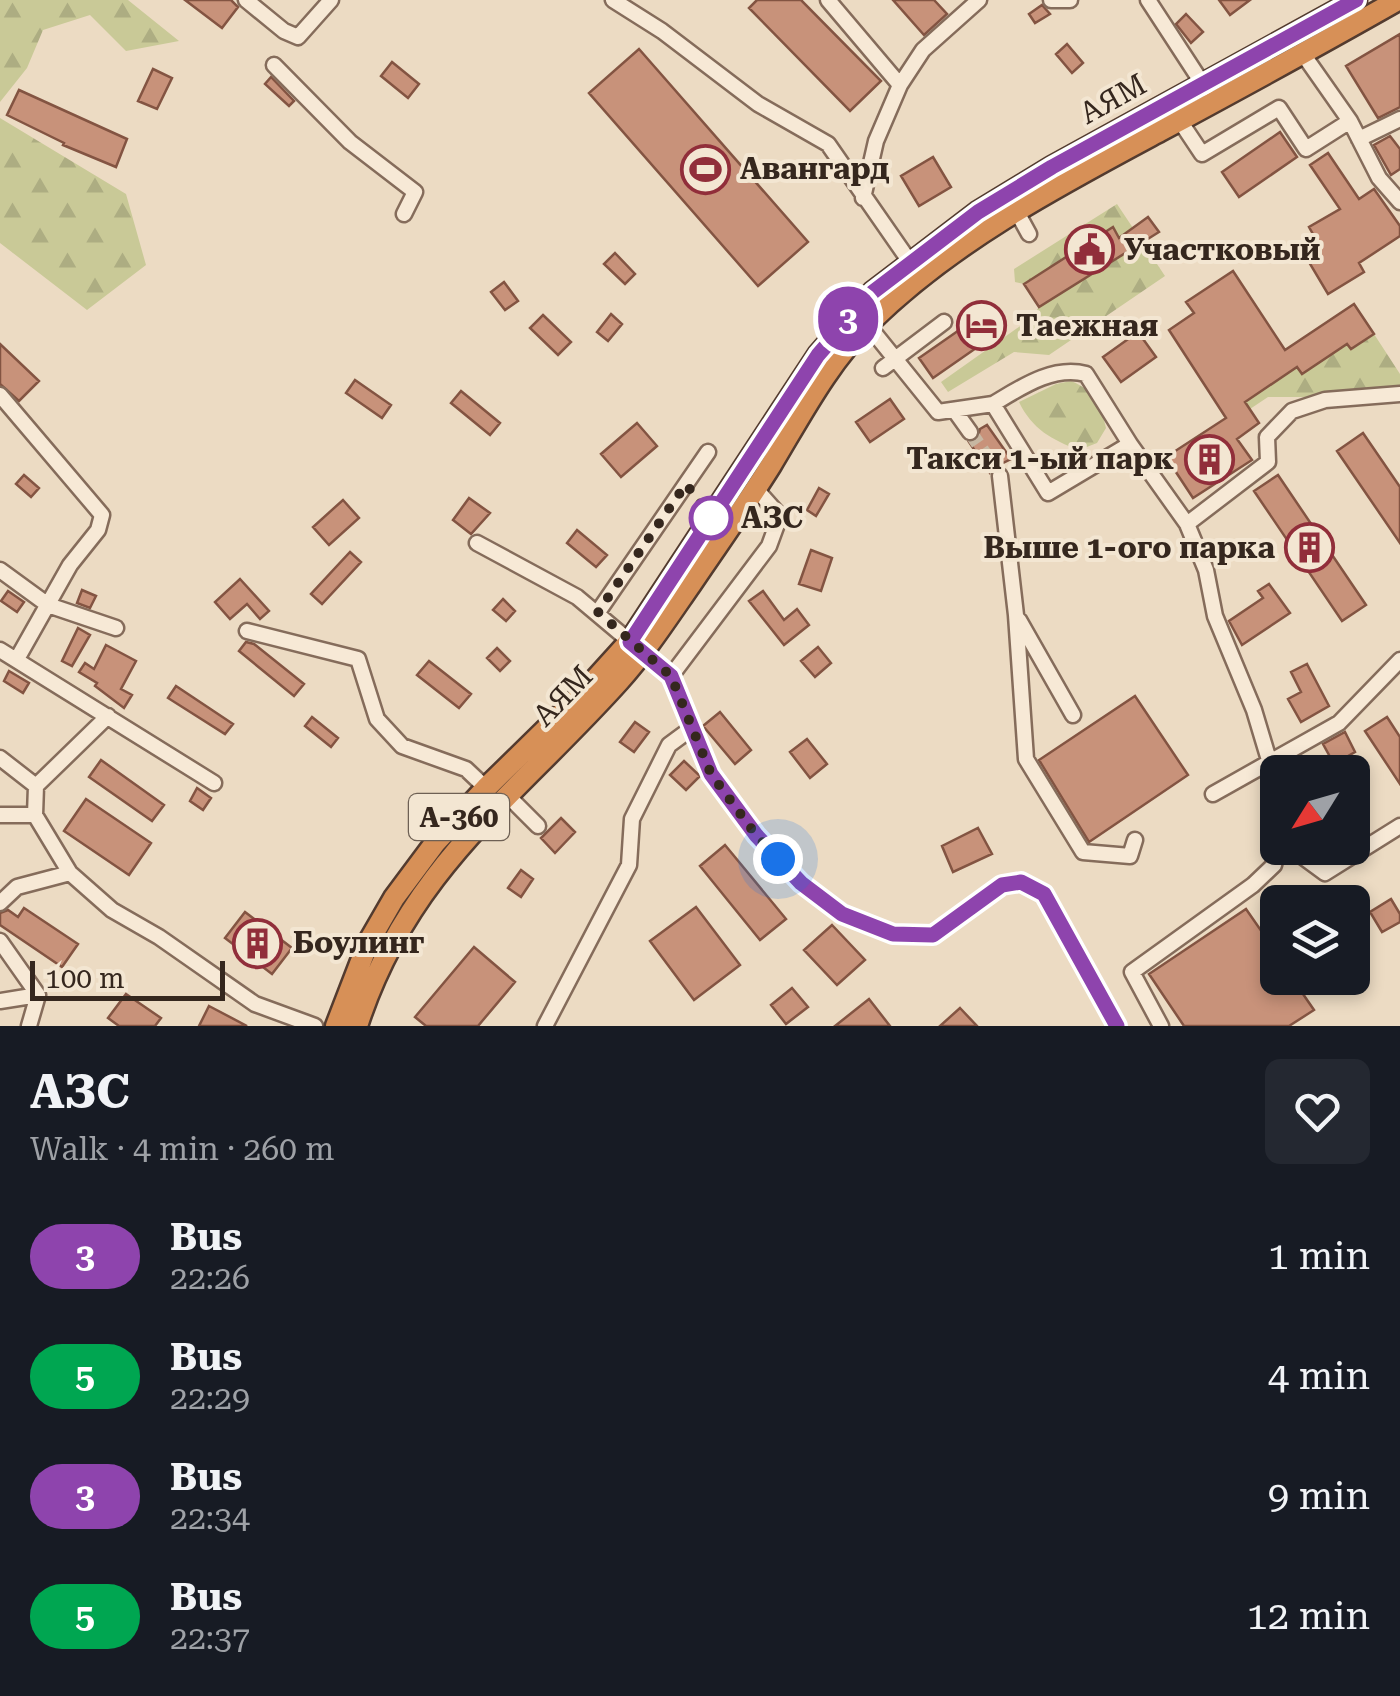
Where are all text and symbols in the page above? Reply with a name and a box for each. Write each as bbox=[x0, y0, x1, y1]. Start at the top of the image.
street label: АЯМ bbox=[1073, 66, 1152, 131]
sports icon: Авангард bbox=[679, 143, 731, 195]
place label: Авангард bbox=[740, 151, 889, 186]
public building icon: Участковый bbox=[1063, 224, 1115, 276]
place label: Участковый bbox=[1124, 232, 1320, 267]
line badge: 3 bbox=[816, 286, 880, 352]
text: 3 bbox=[838, 299, 858, 340]
hotel icon: Таежная bbox=[955, 300, 1007, 352]
place label: Таежная bbox=[1016, 308, 1158, 343]
building icon: Такси 1-ый парк bbox=[1183, 433, 1235, 485]
place label: Такси 1-ый парк bbox=[906, 441, 1174, 476]
marker: АЗС bbox=[690, 497, 732, 539]
place label: АЗС bbox=[741, 500, 803, 535]
building icon: Выше 1-ого парка bbox=[1284, 522, 1336, 574]
place label: Выше 1-ого парка bbox=[984, 530, 1275, 565]
street label: АЯМ bbox=[526, 658, 600, 733]
north arrow bbox=[1260, 755, 1370, 865]
map controls bbox=[1260, 755, 1370, 995]
road number: А-360 bbox=[409, 794, 509, 840]
your location bbox=[753, 834, 803, 884]
button: layers bbox=[1260, 885, 1370, 995]
building icon: Боулинг bbox=[232, 917, 284, 969]
place label: Боулинг bbox=[293, 925, 424, 960]
scale bar bbox=[30, 956, 225, 1000]
text: 100 m bbox=[45, 962, 125, 995]
button: heart bbox=[1265, 1059, 1370, 1164]
text: АЗС bbox=[30, 1064, 130, 1120]
text: Walk · 4 min · 260 m bbox=[30, 1130, 334, 1168]
text: Bus bbox=[170, 1215, 242, 1259]
text: 1 min bbox=[1268, 1234, 1370, 1278]
text: 3 bbox=[75, 1236, 95, 1277]
text: 22:26 bbox=[170, 1259, 250, 1297]
text: Bus bbox=[170, 1335, 242, 1379]
text: 4 min bbox=[1268, 1354, 1370, 1398]
text: 5 bbox=[75, 1356, 95, 1397]
text: 22:29 bbox=[170, 1379, 250, 1417]
text: Bus bbox=[170, 1455, 242, 1499]
text: 9 min bbox=[1268, 1474, 1370, 1518]
text: 3 bbox=[75, 1476, 95, 1517]
text: 22:34 bbox=[170, 1499, 250, 1537]
text: Bus bbox=[170, 1575, 242, 1619]
text: 12 min bbox=[1247, 1594, 1370, 1638]
text: 5 bbox=[75, 1596, 95, 1637]
text: 22:37 bbox=[170, 1619, 250, 1657]

